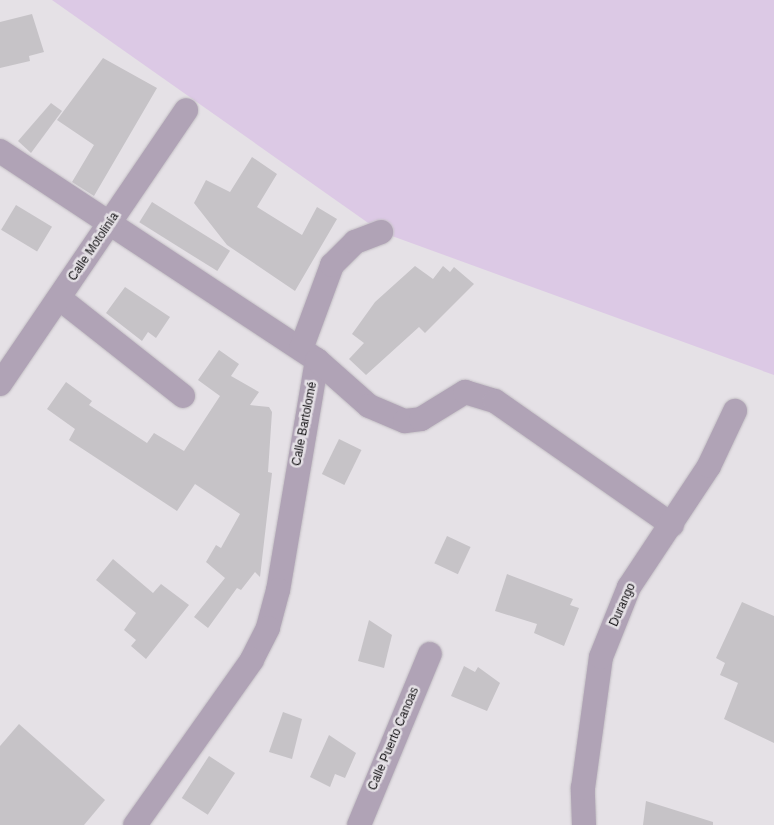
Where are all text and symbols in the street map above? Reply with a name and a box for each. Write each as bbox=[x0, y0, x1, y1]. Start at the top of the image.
street label: Calle Motolinía bbox=[66, 210, 122, 284]
street label: Calle Bartolomé bbox=[290, 381, 320, 467]
street label: Durango bbox=[607, 581, 639, 629]
street label: Calle Puerto Canoas bbox=[366, 685, 422, 793]

